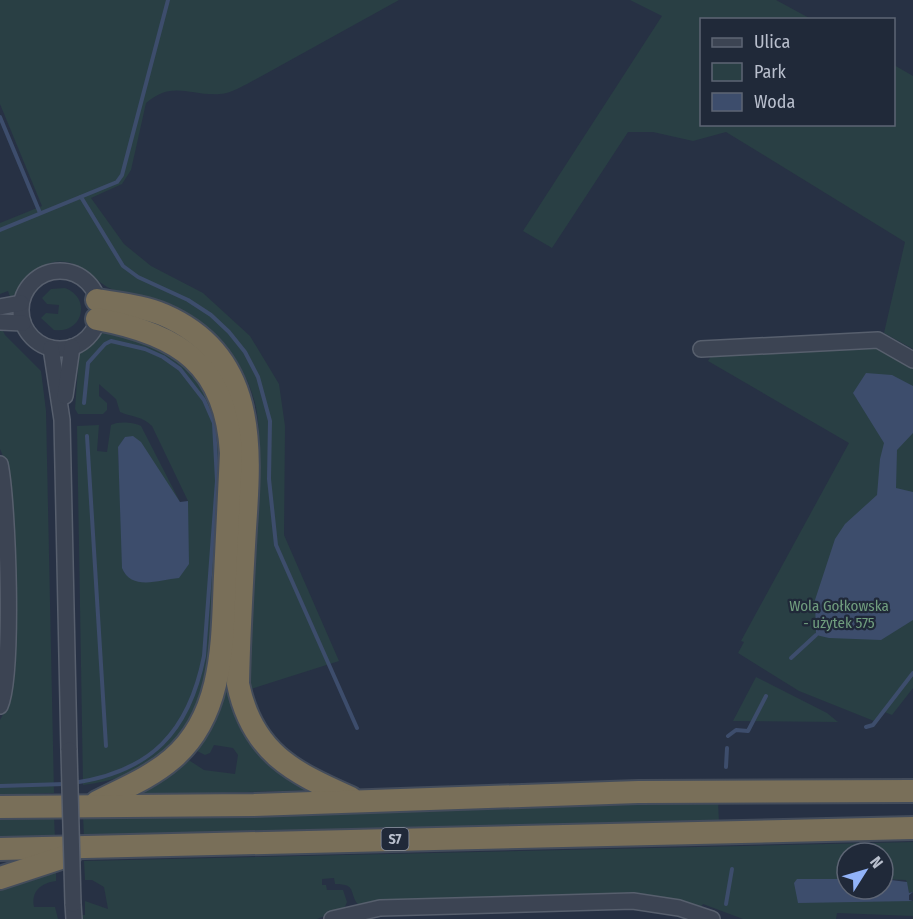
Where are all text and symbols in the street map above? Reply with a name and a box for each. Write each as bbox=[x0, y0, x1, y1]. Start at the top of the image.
legend bbox=[700, 18, 895, 126]
text: Ulica bbox=[754, 31, 790, 53]
text: Park bbox=[754, 61, 787, 83]
text: Woda bbox=[754, 91, 795, 113]
park label: Wola Gołkowska - użytek 575 bbox=[789, 597, 889, 632]
road number: S7 bbox=[382, 828, 408, 850]
north arrow bbox=[835, 841, 895, 901]
text: N bbox=[866, 853, 887, 872]

